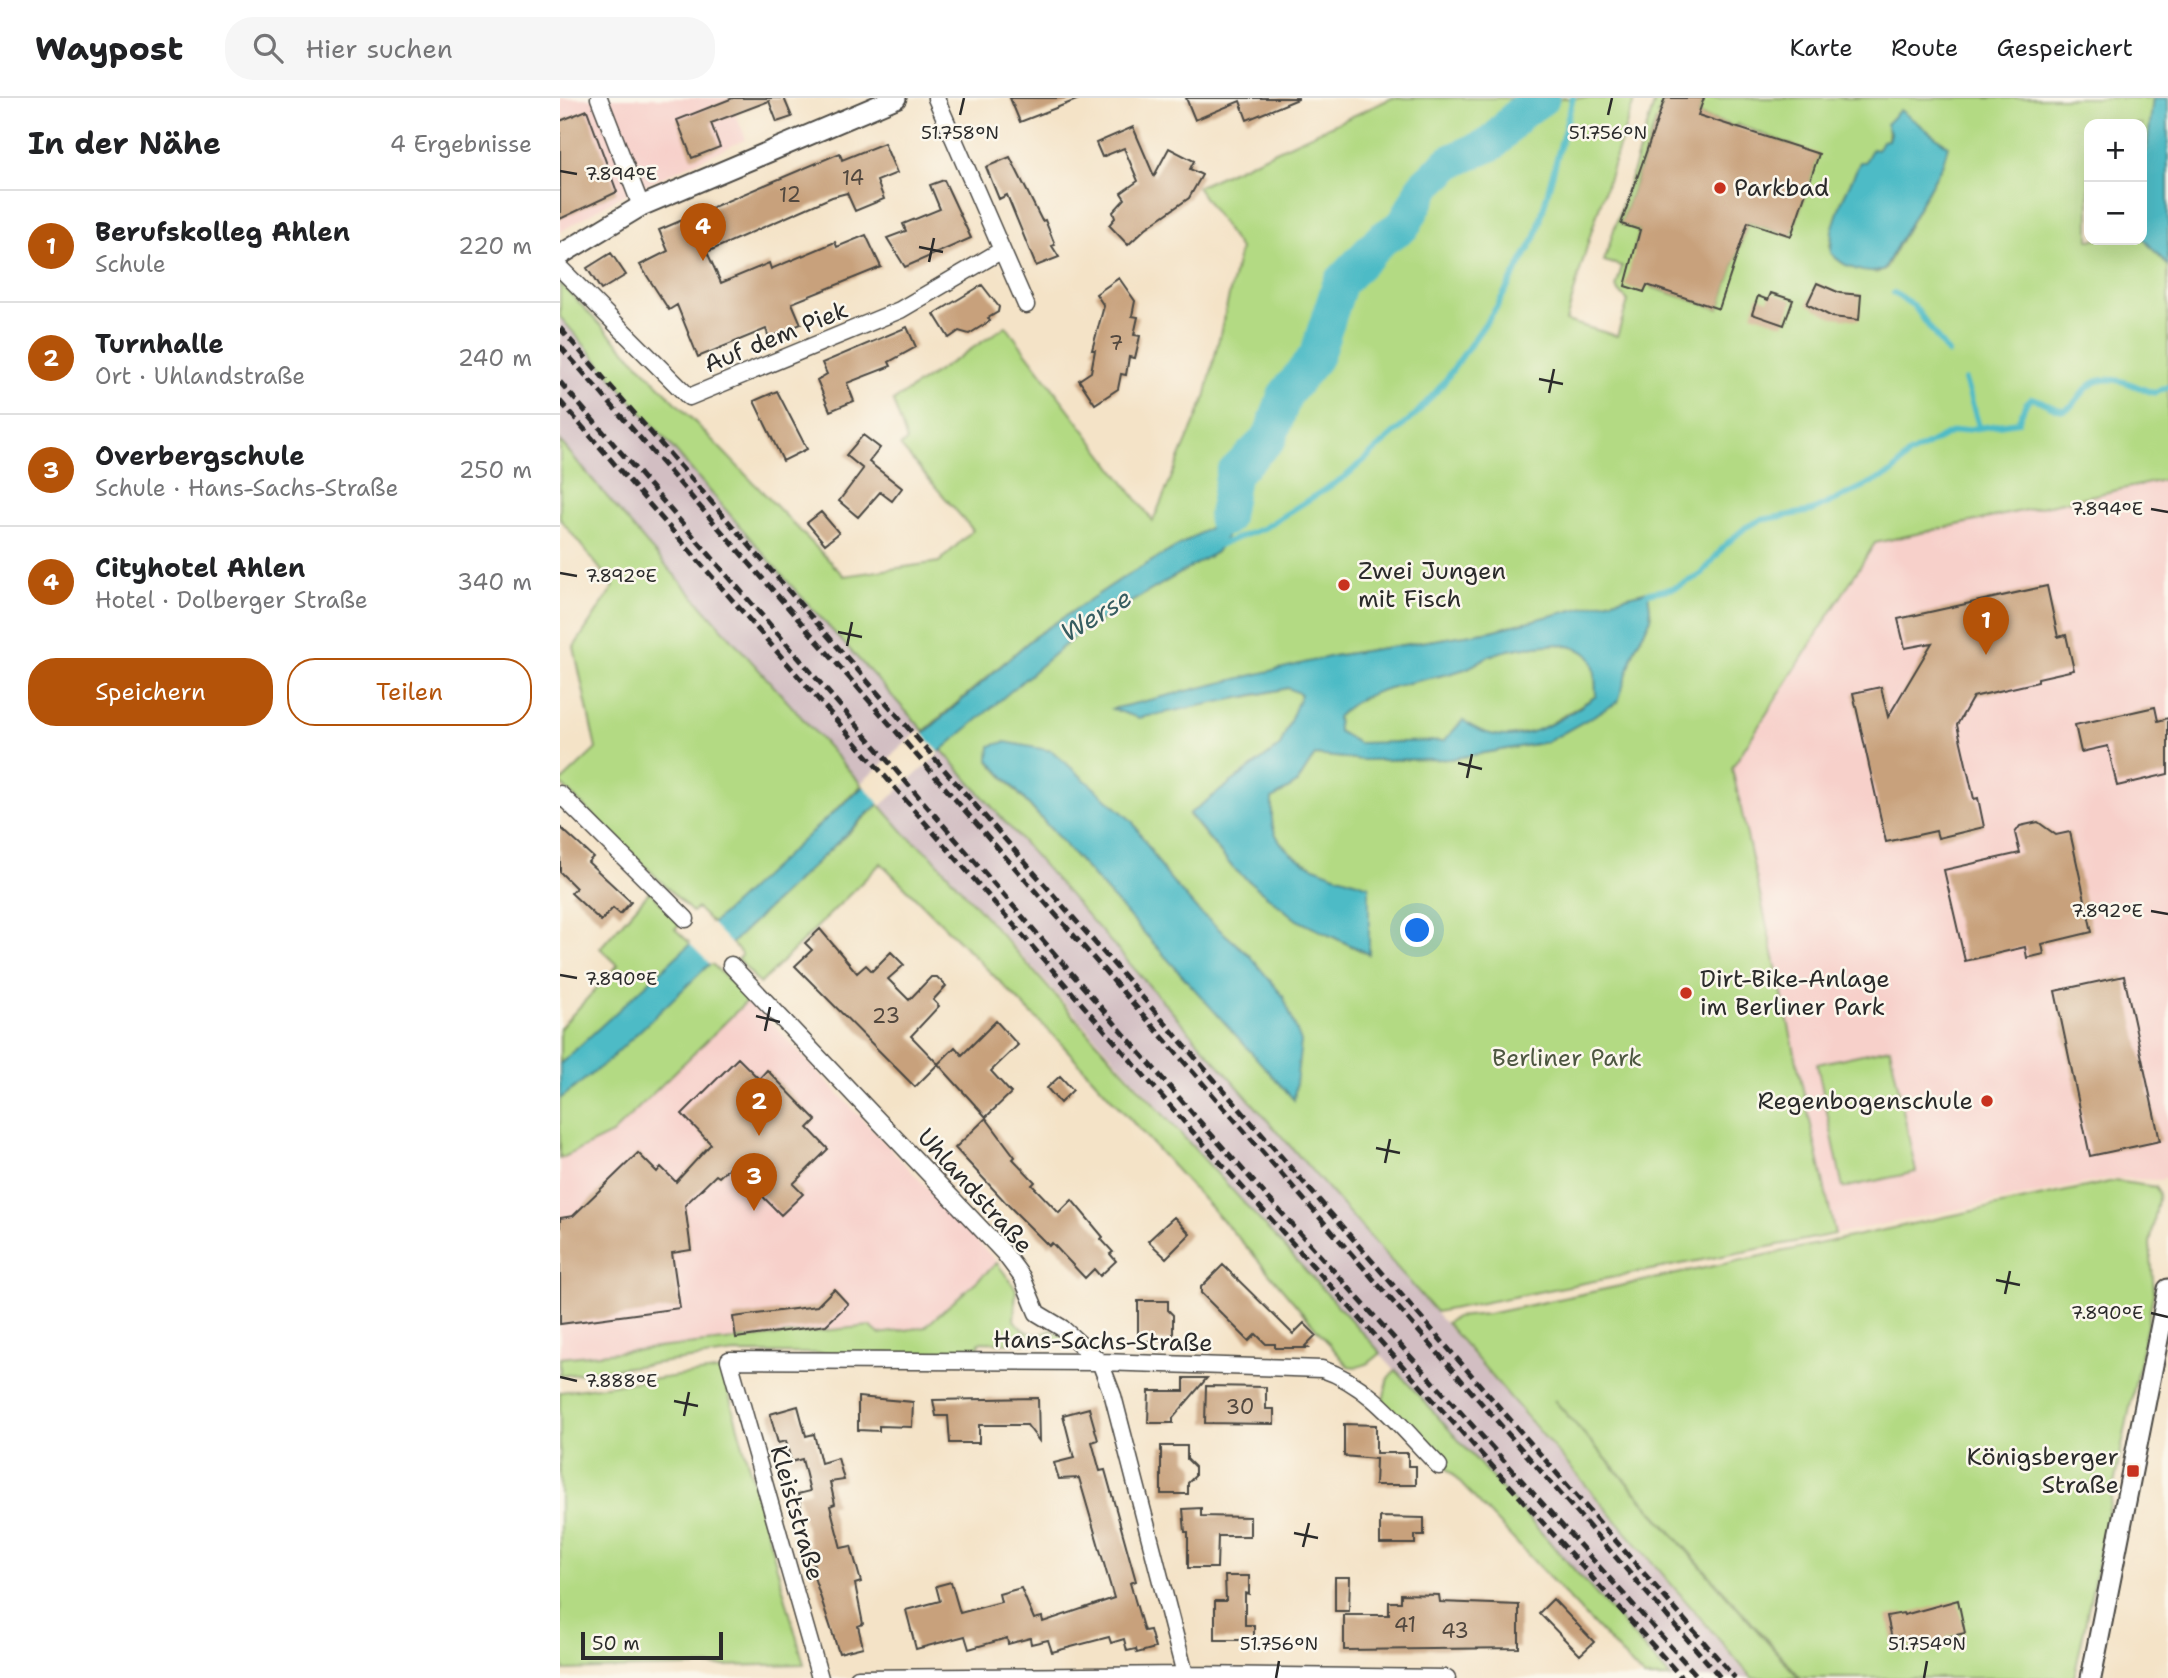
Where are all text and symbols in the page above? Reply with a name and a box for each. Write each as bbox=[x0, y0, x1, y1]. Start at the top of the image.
search box bbox=[225, 17, 715, 80]
text: Waypost bbox=[35, 26, 183, 71]
icon: search bbox=[249, 29, 287, 67]
text: Hier suchen bbox=[305, 31, 453, 66]
text: Karte bbox=[1789, 32, 1853, 64]
text: Route bbox=[1891, 32, 1958, 64]
text: Gespeichert bbox=[1996, 32, 2133, 64]
map controls bbox=[2084, 119, 2147, 245]
button: + bbox=[2084, 119, 2147, 182]
text: 51.758°N bbox=[921, 121, 999, 145]
text: 51.756°N bbox=[1569, 121, 1647, 145]
text: In der Nähe bbox=[28, 123, 221, 164]
text: 4 Ergebnisse bbox=[390, 129, 532, 159]
text: 7.894°E bbox=[585, 162, 657, 186]
house number: 14 bbox=[842, 164, 864, 192]
place label: Parkbad bbox=[1734, 172, 1829, 204]
marker: Parkbad bbox=[1712, 180, 1728, 196]
house number: 12 bbox=[779, 181, 801, 209]
button: − bbox=[2084, 182, 2147, 245]
pin: 4 bbox=[680, 203, 726, 261]
text: Berufskolleg Ahlen bbox=[95, 214, 350, 249]
text: 1 bbox=[46, 231, 56, 261]
text: 220 m bbox=[458, 231, 532, 261]
text: Schule bbox=[95, 249, 166, 279]
street label: Auf dem Piek bbox=[699, 294, 853, 380]
text: Turnhalle bbox=[95, 326, 224, 361]
house number: 7 bbox=[1109, 329, 1123, 357]
text: 2 bbox=[43, 343, 59, 373]
text: 240 m bbox=[458, 343, 532, 373]
text: Ort · Uhlandstraße bbox=[95, 361, 305, 391]
text: Overbergschule bbox=[95, 438, 305, 473]
text: 3 bbox=[43, 455, 59, 485]
text: 250 m bbox=[459, 455, 532, 485]
text: Schule · Hans-Sachs-Straße bbox=[95, 473, 398, 503]
text: 7.894°E bbox=[2071, 497, 2143, 521]
text: Cityhotel Ahlen bbox=[95, 550, 305, 585]
place label: Zwei Jungen mit Fisch bbox=[1358, 555, 1506, 615]
text: 7.892°E bbox=[585, 564, 657, 588]
text: 4 bbox=[43, 567, 59, 597]
text: 340 m bbox=[457, 567, 532, 597]
marker: Zwei Jungen mit Fisch bbox=[1336, 577, 1352, 593]
water label: Werse bbox=[1054, 580, 1138, 649]
text: Hotel · Dolberger Straße bbox=[95, 585, 368, 615]
pin: 1 bbox=[1963, 597, 2009, 655]
button: Speichern bbox=[28, 658, 273, 726]
button: Teilen bbox=[287, 658, 532, 726]
text: 7.892°E bbox=[2071, 899, 2143, 923]
your location bbox=[1400, 913, 1434, 947]
place label: Dirt-Bike-Anlage im Berliner Park bbox=[1700, 963, 1890, 1023]
text: 7.890°E bbox=[585, 967, 657, 991]
marker: Dirt-Bike-Anlage im Berliner Park bbox=[1678, 985, 1694, 1001]
house number: 23 bbox=[872, 1002, 900, 1030]
park label: Berliner Park bbox=[1492, 1042, 1642, 1074]
pin: 2 bbox=[736, 1078, 782, 1136]
place label: Regenbogenschule bbox=[1758, 1085, 1973, 1117]
marker: Regenbogenschule bbox=[1979, 1093, 1995, 1109]
street label: Uhlandstraße bbox=[910, 1122, 1040, 1260]
pin: 3 bbox=[731, 1153, 777, 1211]
text: 7.890°E bbox=[2071, 1301, 2143, 1325]
street label: Hans-Sachs-Straße bbox=[993, 1323, 1213, 1359]
text: 7.888°E bbox=[585, 1369, 657, 1393]
house number: 30 bbox=[1225, 1393, 1255, 1421]
place label: Königsberger Straße bbox=[1966, 1441, 2119, 1501]
street label: Kleiststraße bbox=[762, 1442, 832, 1584]
marker: Königsberger Straße bbox=[2125, 1463, 2141, 1479]
house number: 41 bbox=[1394, 1611, 1416, 1639]
house number: 43 bbox=[1441, 1617, 1469, 1645]
scale bar bbox=[581, 1629, 723, 1661]
text: 50 m bbox=[592, 1631, 640, 1656]
text: 51.756°N bbox=[1240, 1632, 1318, 1656]
text: 51.754°N bbox=[1888, 1632, 1966, 1656]

